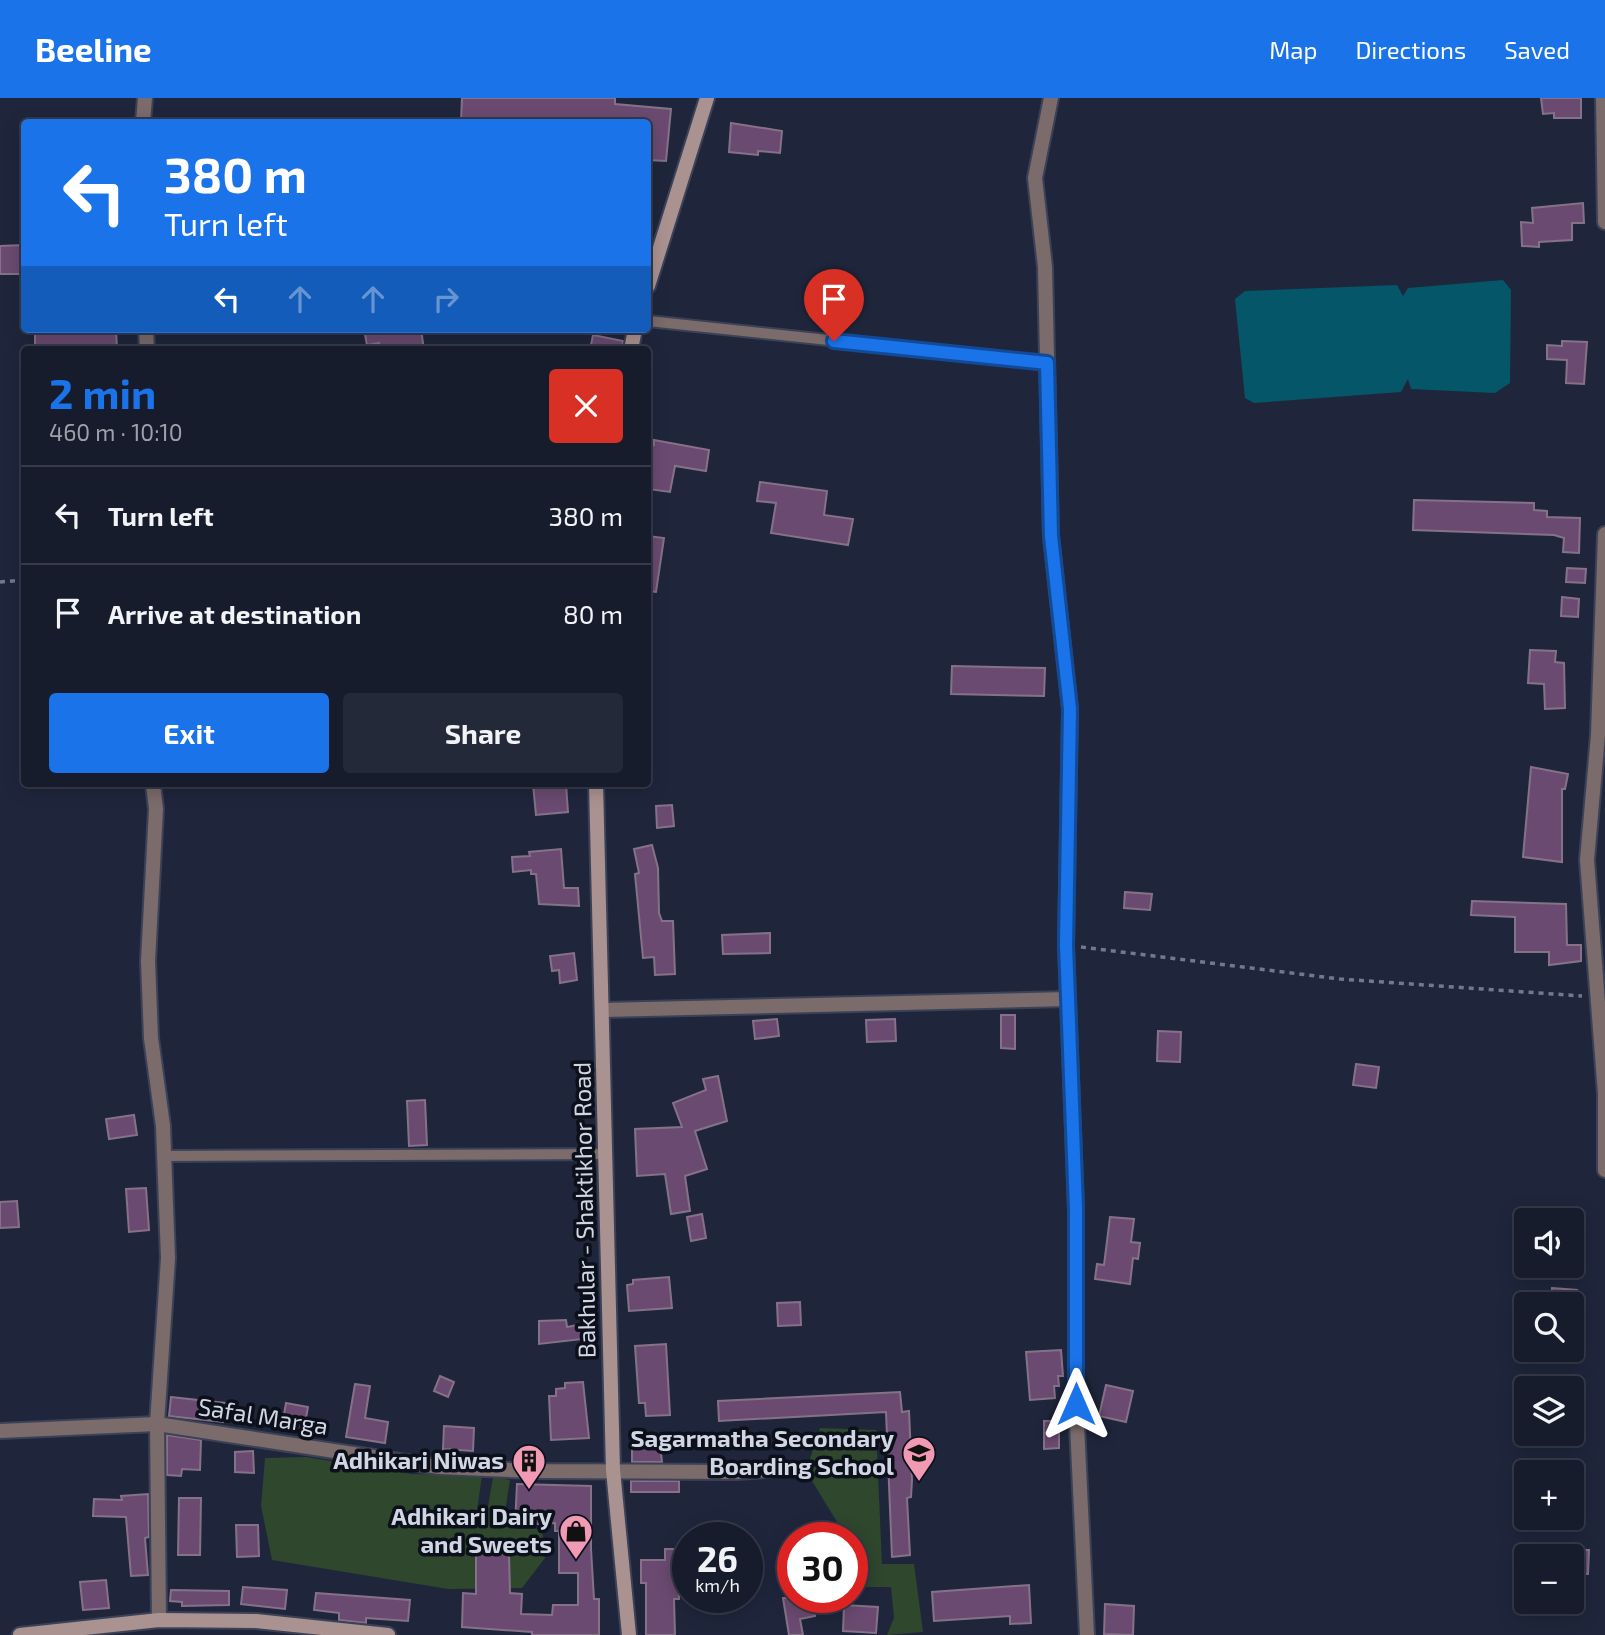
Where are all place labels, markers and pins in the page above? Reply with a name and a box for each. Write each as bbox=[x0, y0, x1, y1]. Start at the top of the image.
pin bbox=[804, 269, 864, 341]
place label: Sagarmatha Secondary Boarding School bbox=[630, 1423, 894, 1480]
school or university icon: Sagarmatha Secondary Boarding School bbox=[900, 1434, 938, 1483]
building icon: Adhikari Niwas bbox=[510, 1442, 548, 1491]
place label: Adhikari Niwas bbox=[333, 1445, 504, 1474]
place label: Adhikari Dairy and Sweets bbox=[391, 1501, 552, 1558]
shop icon: Adhikari Dairy and Sweets bbox=[557, 1512, 595, 1561]

